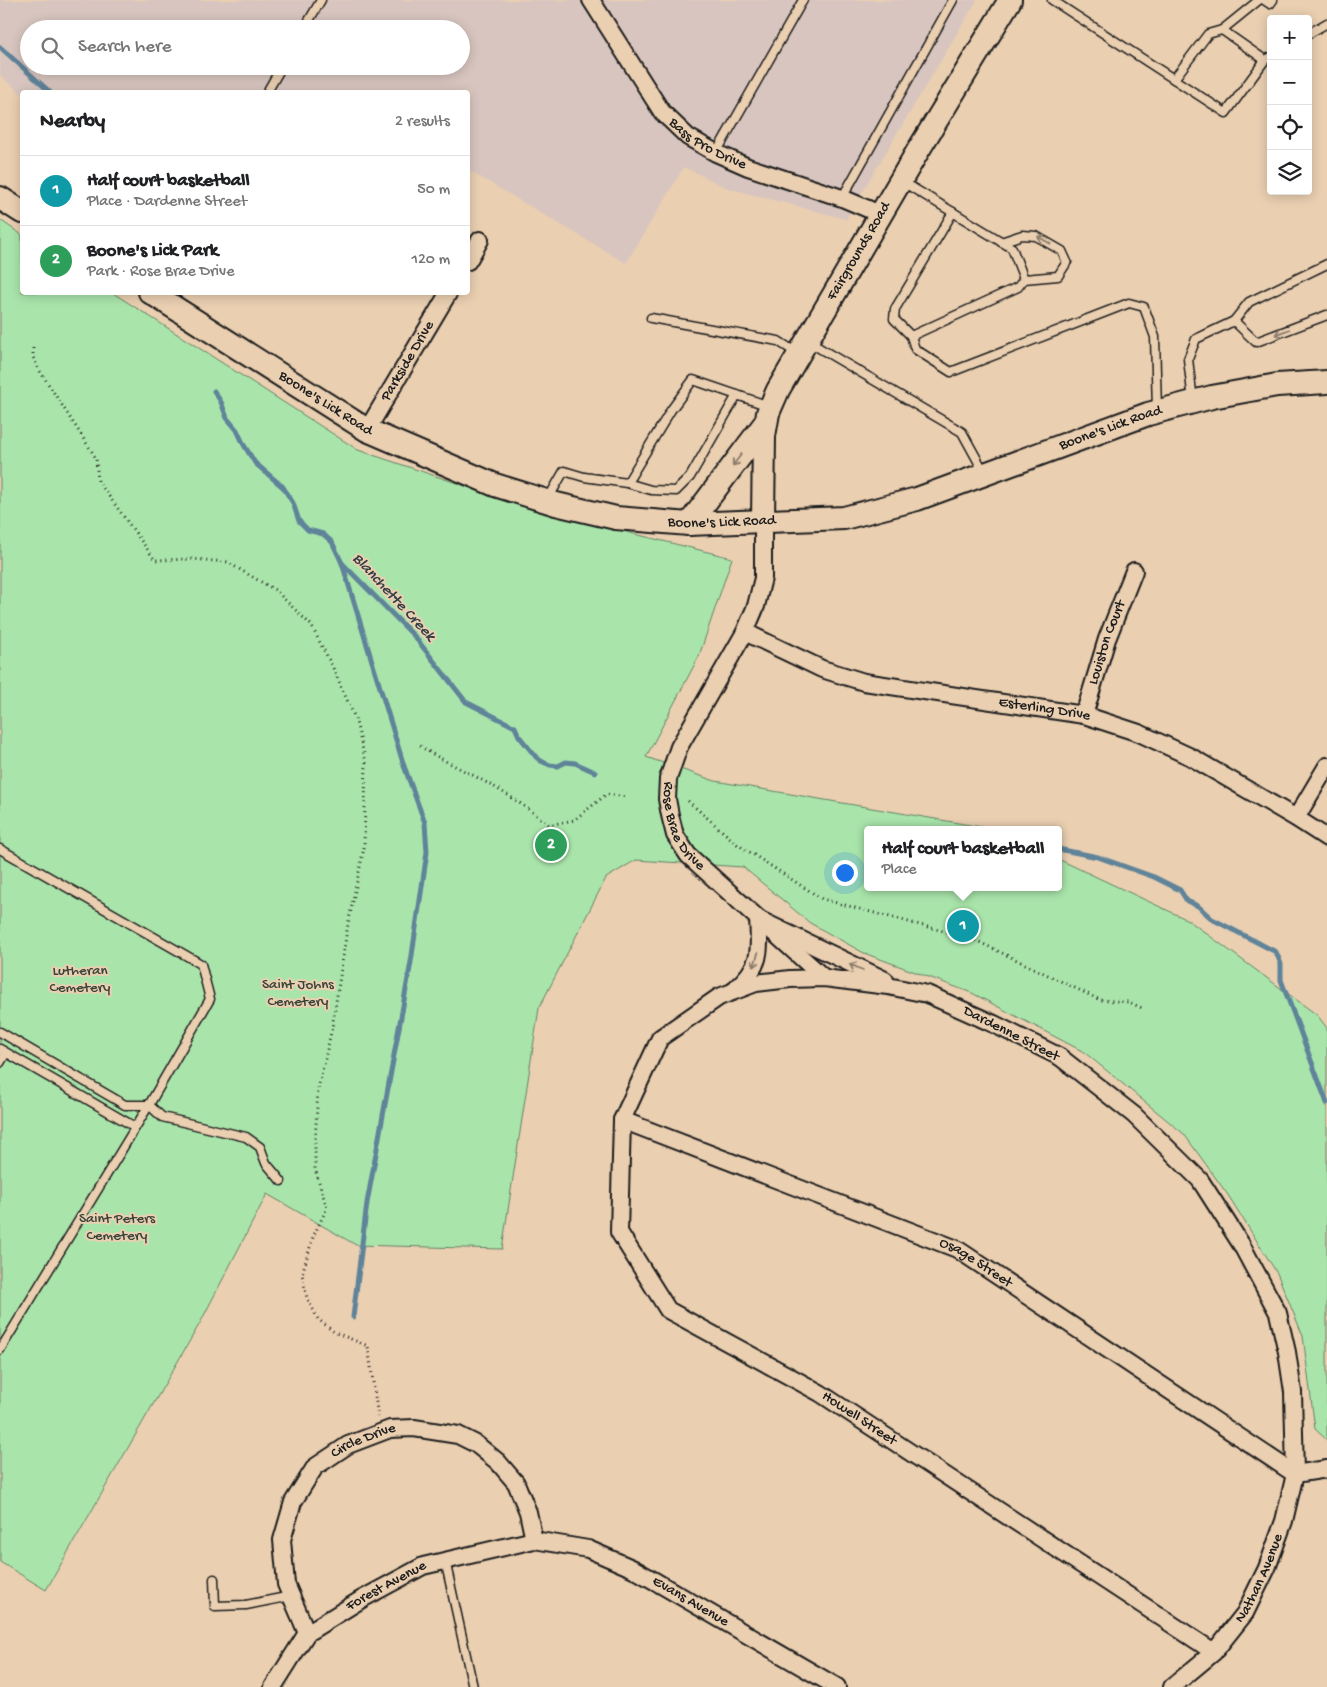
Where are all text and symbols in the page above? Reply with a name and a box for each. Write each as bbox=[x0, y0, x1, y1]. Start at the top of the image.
map controls bbox=[1267, 15, 1312, 195]
button: + bbox=[1267, 15, 1312, 60]
search box bbox=[20, 20, 470, 75]
icon: search bbox=[38, 34, 66, 62]
text: Search here bbox=[78, 36, 172, 59]
button: − bbox=[1267, 60, 1312, 105]
button: locate bbox=[1267, 105, 1312, 150]
text: Nearby bbox=[40, 110, 105, 135]
text: 2 results bbox=[395, 113, 450, 132]
street label: Bass Pro Drive bbox=[664, 113, 749, 174]
button: layers bbox=[1267, 150, 1312, 195]
text: Half court basketball bbox=[87, 170, 250, 193]
text: 1 bbox=[53, 181, 59, 200]
text: 50 m bbox=[417, 181, 450, 200]
text: Place · Dardenne Street bbox=[87, 193, 247, 212]
street label: Fairgrounds Road bbox=[823, 198, 896, 305]
one-way arrow bbox=[1037, 235, 1052, 245]
text: Boone's Lick Park bbox=[87, 240, 218, 263]
text: 2 bbox=[52, 251, 60, 270]
text: 120 m bbox=[411, 251, 450, 270]
text: Park · Rose Brae Drive bbox=[87, 263, 234, 282]
street label: Parkside Drive bbox=[377, 318, 439, 405]
one-way arrow bbox=[1274, 329, 1289, 338]
street label: Boone's Lick Road bbox=[274, 367, 376, 441]
street label: Boone's Lick Road bbox=[1056, 401, 1165, 455]
one-way arrow bbox=[732, 453, 742, 467]
street label: Boone's Lick Road bbox=[666, 512, 777, 533]
water label: Blanchette Creek bbox=[347, 550, 440, 647]
street label: Louiston Court bbox=[1085, 596, 1131, 687]
street label: Esterling Drive bbox=[997, 693, 1093, 726]
street label: Rose Brae Drive bbox=[658, 781, 709, 875]
pin: 2 bbox=[535, 826, 567, 864]
popup bbox=[864, 826, 1062, 891]
text: Half court basketball bbox=[882, 838, 1044, 861]
your location bbox=[832, 860, 858, 886]
text: Place bbox=[882, 861, 917, 880]
pin: 1 bbox=[947, 907, 979, 945]
one-way arrow bbox=[751, 952, 761, 968]
one-way arrow bbox=[849, 961, 864, 971]
park label: Lutheran Cemetery bbox=[50, 962, 111, 997]
park label: Saint Johns Cemetery bbox=[262, 976, 334, 1011]
street label: Dardenne Street bbox=[959, 1002, 1064, 1067]
park label: Saint Peters Cemetery bbox=[79, 1210, 156, 1245]
street label: Osage Street bbox=[937, 1234, 1017, 1293]
street label: Howell Street bbox=[818, 1388, 902, 1451]
street label: Circle Drive bbox=[327, 1420, 396, 1463]
street label: Nathan Avenue bbox=[1231, 1531, 1288, 1627]
street label: Forest Avenue bbox=[342, 1557, 430, 1616]
street label: Evans Avenue bbox=[649, 1572, 732, 1631]

